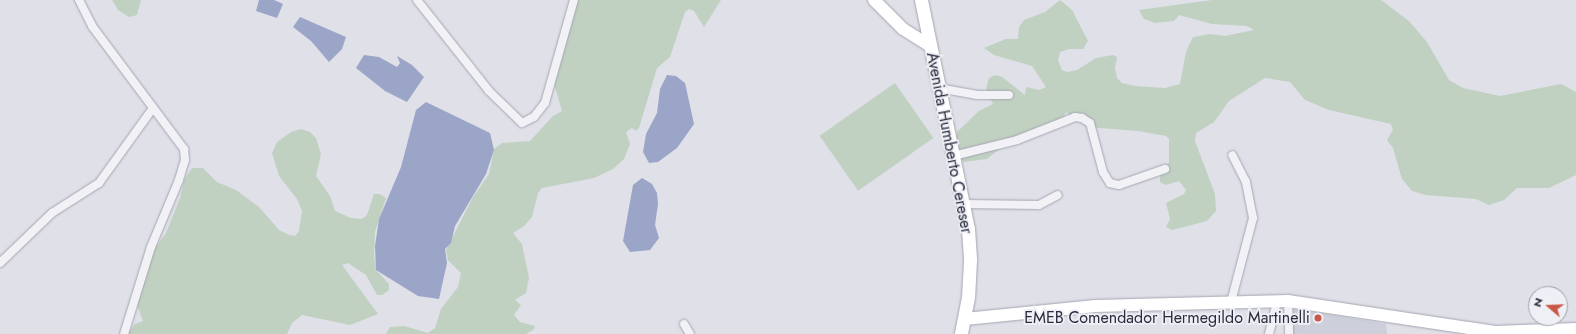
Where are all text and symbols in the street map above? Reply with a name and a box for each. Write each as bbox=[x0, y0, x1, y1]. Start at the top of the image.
street label: Avenida Humberto Cereser bbox=[922, 51, 976, 235]
north arrow bbox=[1528, 286, 1568, 326]
text: N bbox=[1529, 296, 1547, 309]
place label: EMEB Comendador Hermegildo Martinelli bbox=[1024, 308, 1310, 328]
marker: EMEB Comendador Hermegildo Martinelli bbox=[1313, 313, 1323, 323]

